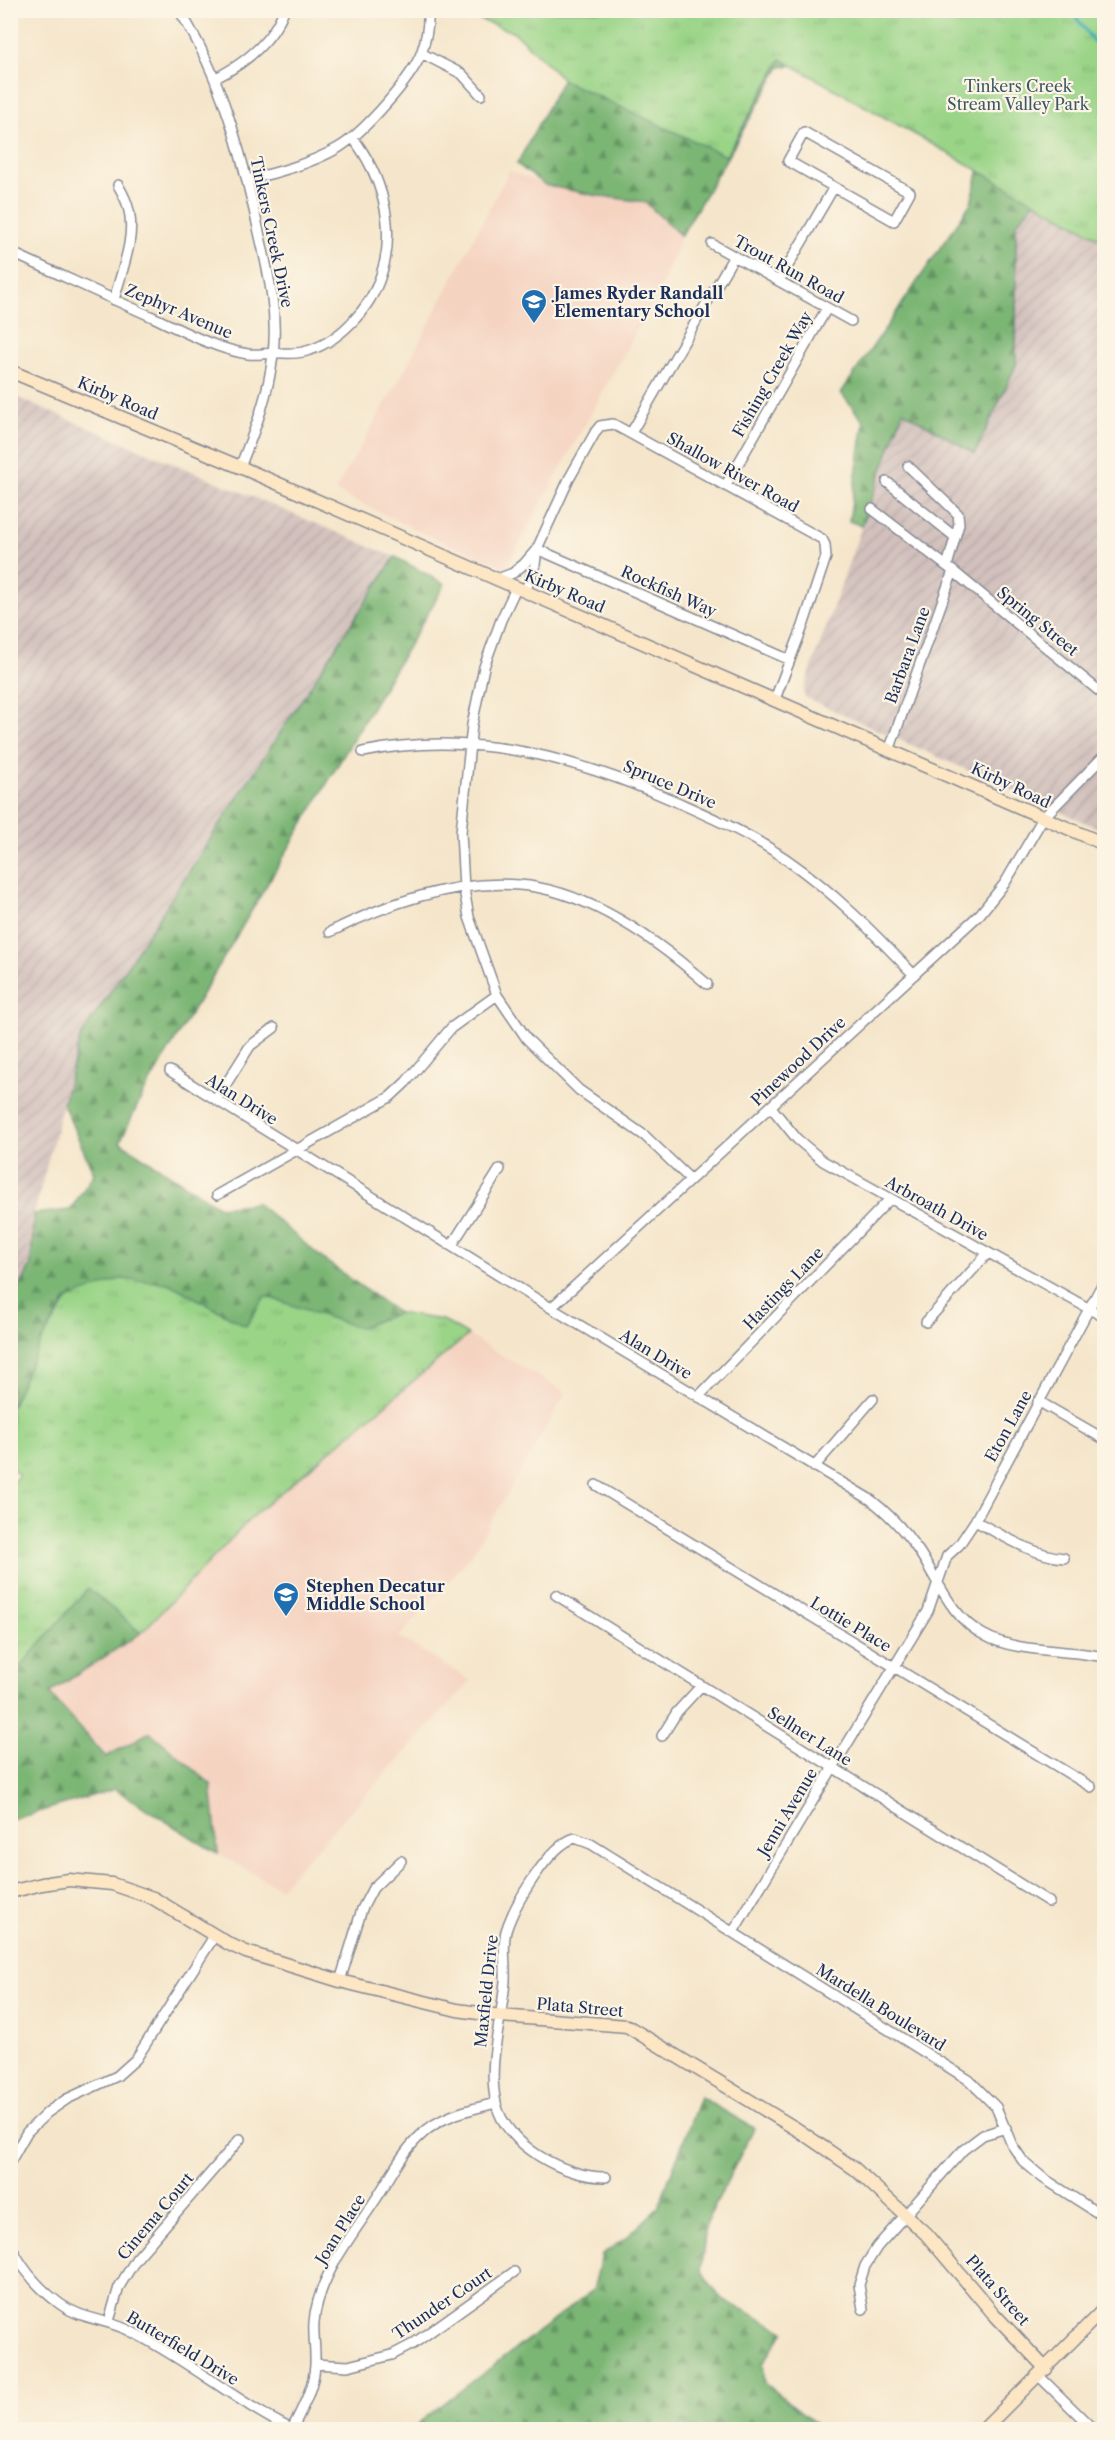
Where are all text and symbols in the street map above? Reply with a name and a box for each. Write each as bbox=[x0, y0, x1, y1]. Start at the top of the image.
park label: Tinkers Creek Stream Valley Park bbox=[947, 76, 1090, 114]
street label: Tinkers Creek Drive bbox=[246, 155, 298, 309]
street label: Trout Run Road bbox=[731, 231, 848, 308]
street label: Zephyr Avenue bbox=[122, 279, 236, 343]
place label: James Ryder Randall Elementary School bbox=[551, 283, 724, 321]
school or university icon: James Ryder Randall Elementary School bbox=[519, 287, 549, 325]
street label: Fishing Creek Way bbox=[728, 306, 817, 441]
street label: Kirby Road bbox=[75, 372, 162, 424]
street label: Shallow River Road bbox=[664, 427, 803, 517]
street label: Rockfish Way bbox=[618, 561, 721, 621]
street label: Kirby Road bbox=[522, 565, 609, 617]
street label: Spring Street bbox=[993, 582, 1083, 660]
street label: Barbara Lane bbox=[880, 604, 934, 706]
street label: Spruce Drive bbox=[620, 755, 720, 813]
street label: Kirby Road bbox=[968, 758, 1054, 812]
street label: Pinewood Drive bbox=[746, 1012, 850, 1110]
street label: Alan Drive bbox=[202, 1069, 282, 1129]
street label: Arbroath Drive bbox=[881, 1171, 992, 1245]
street label: Hastings Lane bbox=[739, 1243, 827, 1333]
street label: Alan Drive bbox=[615, 1324, 696, 1383]
street label: Eton Lane bbox=[980, 1387, 1036, 1465]
place label: Stephen Decatur Middle School bbox=[306, 1576, 445, 1614]
school or university icon: Stephen Decatur Middle School bbox=[271, 1580, 301, 1618]
street label: Lottie Place bbox=[807, 1592, 895, 1656]
street label: Sellner Lane bbox=[764, 1702, 856, 1770]
street label: Jenni Avenue bbox=[751, 1764, 821, 1863]
street label: Maxfield Drive bbox=[470, 1934, 502, 2048]
street label: Mardella Boulevard bbox=[813, 1959, 950, 2055]
street label: Plata Street bbox=[536, 1993, 625, 2021]
street label: Cinema Court bbox=[113, 2168, 198, 2264]
street label: Joan Place bbox=[309, 2190, 369, 2270]
street label: Plata Street bbox=[962, 2251, 1034, 2330]
street label: Thunder Court bbox=[388, 2262, 496, 2344]
street label: Butterfield Drive bbox=[123, 2307, 243, 2389]

